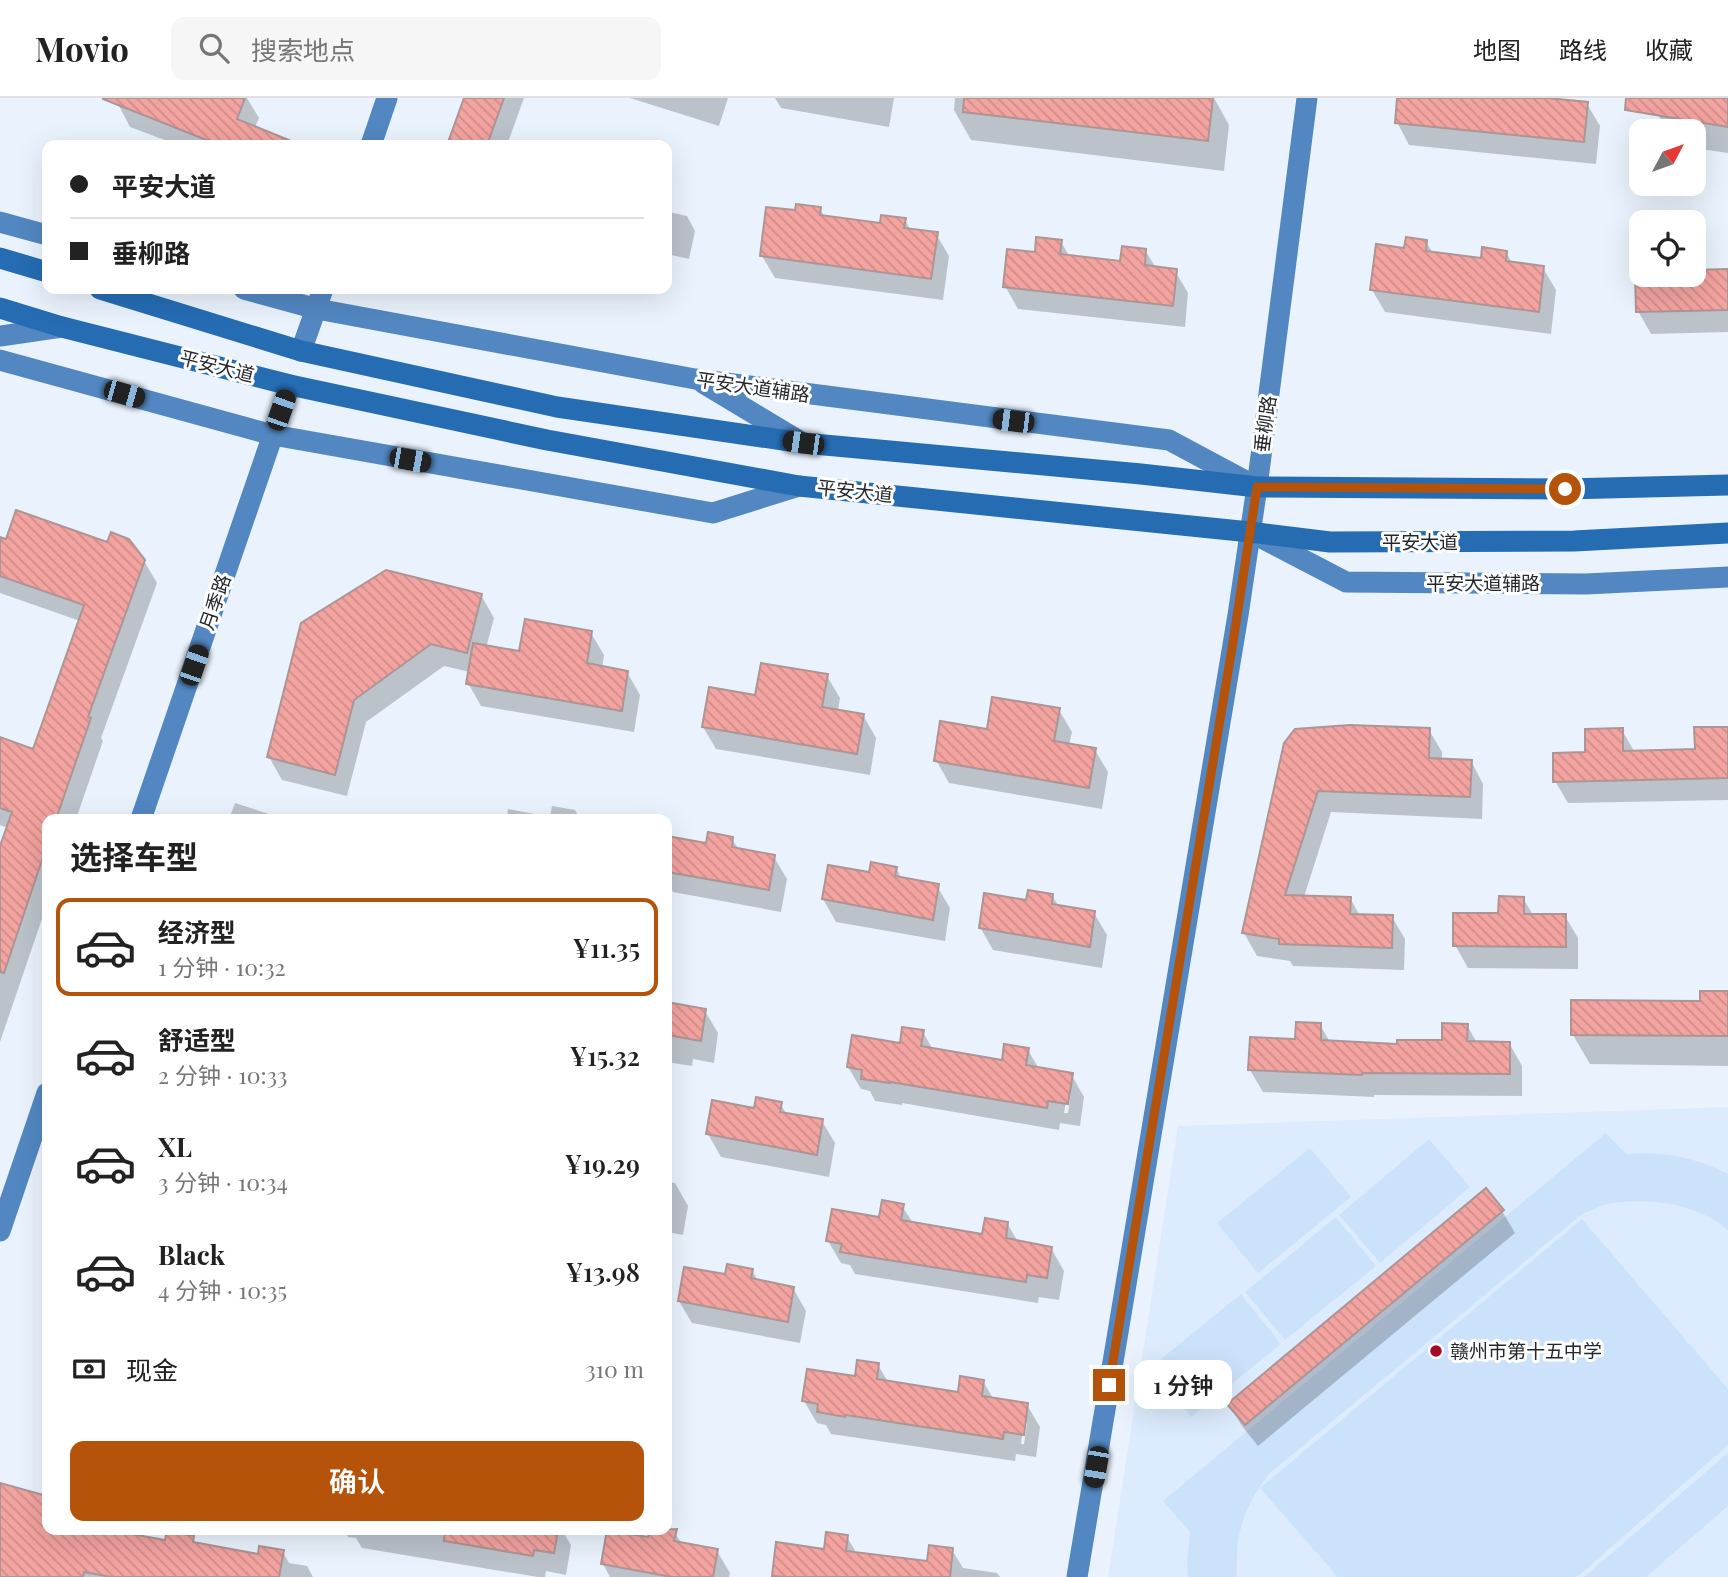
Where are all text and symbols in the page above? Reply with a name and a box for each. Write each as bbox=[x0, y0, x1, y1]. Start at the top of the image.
search box bbox=[171, 17, 661, 80]
text: Movio bbox=[35, 26, 129, 70]
icon: search bbox=[195, 29, 233, 67]
text: 搜索地点 bbox=[251, 32, 355, 67]
text: 地图 bbox=[1473, 33, 1521, 65]
text: 路线 bbox=[1559, 33, 1607, 65]
text: 收藏 bbox=[1645, 33, 1693, 65]
north arrow bbox=[1629, 119, 1706, 196]
map controls bbox=[1629, 119, 1706, 287]
text: 平安大道 bbox=[112, 168, 216, 203]
button: locate bbox=[1629, 210, 1706, 287]
text: 垂柳路 bbox=[112, 235, 190, 270]
street label: 平安大道 bbox=[177, 343, 257, 387]
street label: 平安大道辅路 bbox=[695, 365, 811, 407]
car bbox=[101, 378, 148, 410]
car bbox=[265, 387, 298, 433]
street label: 垂柳路 bbox=[1247, 394, 1281, 454]
car bbox=[991, 408, 1036, 434]
car bbox=[781, 430, 826, 456]
car bbox=[388, 446, 433, 474]
street label: 平安大道 bbox=[816, 473, 894, 507]
route start bbox=[1549, 473, 1581, 505]
street label: 平安大道 bbox=[1382, 528, 1458, 554]
street label: 平安大道辅路 bbox=[1426, 569, 1540, 595]
street label: 月季路 bbox=[192, 570, 236, 633]
car bbox=[178, 642, 211, 688]
text: 选择车型 bbox=[70, 834, 198, 877]
text: 经济型 bbox=[158, 914, 236, 949]
icon: car bbox=[74, 916, 137, 979]
text: ¥11.35 bbox=[573, 930, 640, 965]
text: 1 分钟 · 10:32 bbox=[158, 951, 286, 982]
text: 舒适型 bbox=[158, 1022, 236, 1057]
icon: car bbox=[74, 1024, 137, 1087]
text: ¥15.32 bbox=[570, 1038, 640, 1073]
text: 2 分钟 · 10:33 bbox=[158, 1059, 287, 1090]
text: XL bbox=[158, 1129, 192, 1164]
icon: car bbox=[74, 1132, 137, 1195]
text: ¥19.29 bbox=[565, 1146, 640, 1181]
text: 3 分钟 · 10:34 bbox=[158, 1166, 288, 1197]
text: Black bbox=[158, 1237, 225, 1272]
icon: car bbox=[74, 1240, 137, 1303]
text: ¥13.98 bbox=[566, 1254, 640, 1289]
text: 4 分钟 · 10:35 bbox=[158, 1274, 287, 1305]
place label: 赣州市第十五中学 bbox=[1450, 1337, 1602, 1363]
marker: 赣州市第十五中学 bbox=[1428, 1343, 1444, 1359]
icon: cash bbox=[70, 1350, 108, 1388]
text: 现金 bbox=[126, 1352, 178, 1387]
text: 310 m bbox=[585, 1353, 644, 1384]
callout: 1 分钟 bbox=[1134, 1360, 1232, 1410]
route end bbox=[1093, 1369, 1125, 1401]
text: 1 分钟 bbox=[1153, 1369, 1213, 1400]
button: 确认 bbox=[70, 1441, 644, 1521]
car bbox=[1083, 1444, 1110, 1490]

